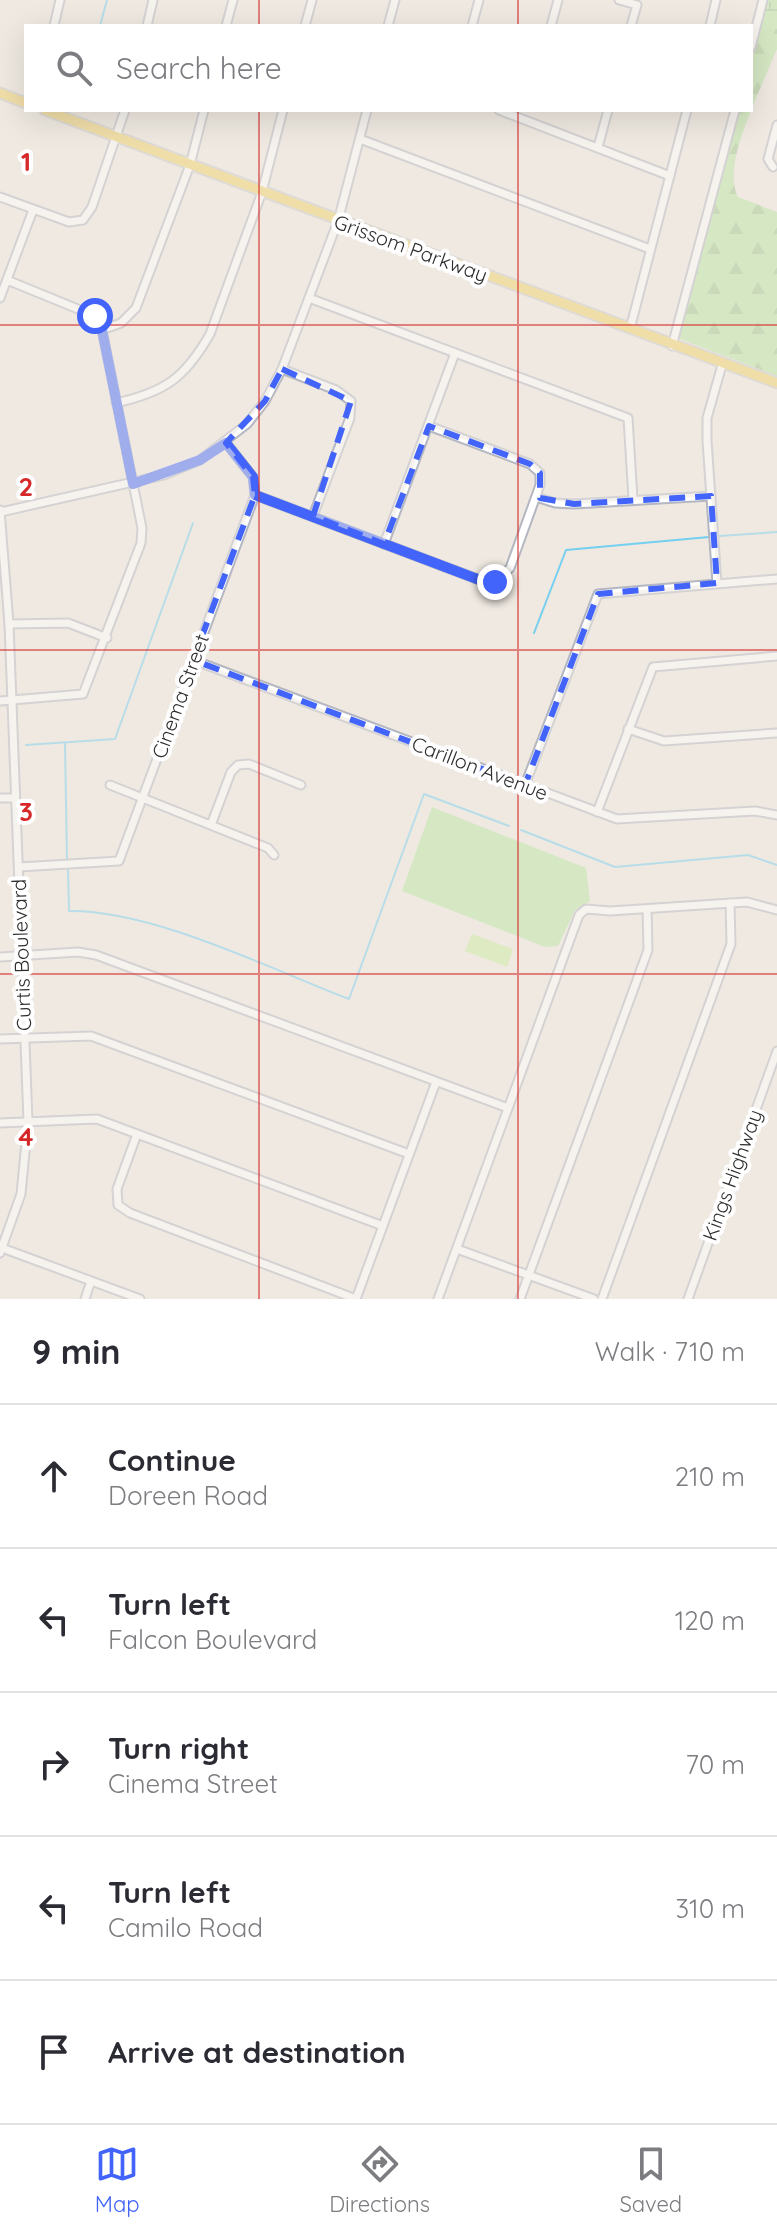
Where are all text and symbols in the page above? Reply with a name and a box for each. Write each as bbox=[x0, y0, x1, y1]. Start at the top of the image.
search box bbox=[24, 24, 753, 112]
icon: search bbox=[52, 46, 96, 90]
text: Search here bbox=[116, 49, 282, 87]
text: 1 bbox=[21, 145, 31, 178]
street label: Grissom Parkway bbox=[331, 209, 491, 287]
route start bbox=[77, 298, 113, 334]
text: 2 bbox=[19, 470, 33, 503]
route end bbox=[477, 564, 513, 600]
street label: Cinema Street bbox=[146, 630, 214, 762]
street label: Carillon Avenue bbox=[408, 731, 552, 805]
text: 3 bbox=[19, 795, 33, 828]
street label: Curtis Boulevard bbox=[6, 879, 36, 1031]
street label: Kings Highway bbox=[697, 1106, 767, 1244]
text: 4 bbox=[18, 1120, 34, 1153]
text: 9 min bbox=[32, 1330, 120, 1373]
text: Walk · 710 m bbox=[595, 1335, 745, 1368]
text: Continue bbox=[108, 1441, 236, 1479]
icon: ahead bbox=[32, 1454, 76, 1498]
text: 210 m bbox=[675, 1460, 745, 1493]
text: Doreen Road bbox=[108, 1479, 268, 1512]
text: Turn left bbox=[108, 1585, 231, 1623]
icon: left bbox=[32, 1598, 76, 1642]
text: 120 m bbox=[675, 1604, 745, 1637]
text: Falcon Boulevard bbox=[108, 1623, 317, 1656]
text: Turn right bbox=[108, 1729, 249, 1767]
icon: right bbox=[32, 1742, 76, 1786]
text: 70 m bbox=[685, 1748, 745, 1781]
text: Cinema Street bbox=[108, 1767, 278, 1800]
text: Turn left bbox=[108, 1873, 231, 1911]
icon: left bbox=[32, 1886, 76, 1930]
text: 310 m bbox=[675, 1892, 745, 1925]
text: Camilo Road bbox=[108, 1911, 263, 1944]
icon: arrive bbox=[32, 2030, 76, 2074]
text: Arrive at destination bbox=[108, 2033, 406, 2071]
tab: Map bbox=[95, 2142, 140, 2218]
tab: Directions bbox=[329, 2142, 430, 2218]
tab: Saved bbox=[619, 2142, 682, 2218]

